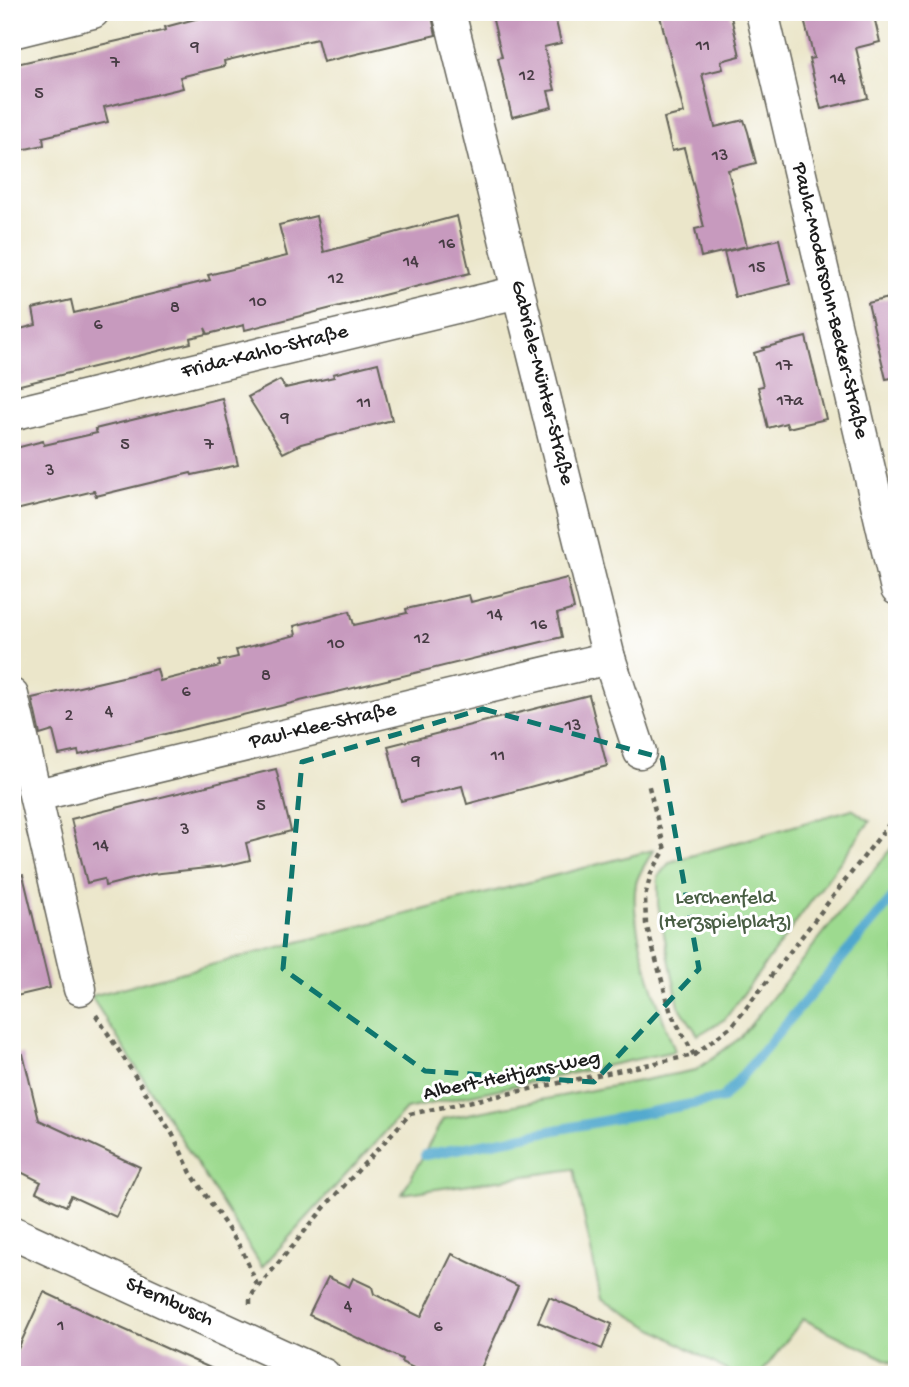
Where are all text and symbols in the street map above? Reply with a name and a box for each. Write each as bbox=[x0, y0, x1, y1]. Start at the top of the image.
house number: 11 bbox=[695, 36, 710, 57]
house number: 9 bbox=[189, 37, 200, 58]
house number: 7 bbox=[109, 53, 120, 74]
house number: 12 bbox=[518, 66, 535, 87]
house number: 14 bbox=[829, 69, 846, 90]
house number: 5 bbox=[34, 84, 44, 105]
house number: 13 bbox=[711, 146, 728, 167]
street label: Paula-Modersohn-Becker-Straße bbox=[785, 160, 873, 443]
house number: 16 bbox=[438, 234, 456, 255]
house number: 14 bbox=[402, 252, 419, 273]
house number: 15 bbox=[748, 258, 765, 279]
house number: 12 bbox=[327, 269, 344, 290]
street label: Gabriele-Münter-Straße bbox=[504, 278, 579, 489]
house number: 10 bbox=[248, 292, 267, 313]
house number: 8 bbox=[170, 298, 180, 319]
house number: 6 bbox=[93, 315, 103, 336]
street label: Frida-Kahlo-Straße bbox=[178, 320, 352, 386]
house number: 17 bbox=[775, 356, 793, 377]
house number: 17a bbox=[776, 391, 804, 412]
house number: 11 bbox=[356, 393, 371, 414]
house number: 9 bbox=[279, 408, 290, 429]
house number: 5 bbox=[120, 435, 130, 456]
house number: 7 bbox=[203, 435, 214, 456]
house number: 3 bbox=[44, 461, 55, 482]
house number: 14 bbox=[486, 605, 503, 626]
house number: 16 bbox=[530, 615, 548, 636]
house number: 12 bbox=[413, 629, 430, 650]
house number: 10 bbox=[326, 634, 345, 655]
house number: 8 bbox=[261, 666, 271, 687]
house number: 6 bbox=[181, 682, 191, 703]
street label: Paul-Klee-Straße bbox=[246, 698, 400, 756]
house number: 4 bbox=[105, 702, 114, 723]
house number: 2 bbox=[65, 706, 74, 727]
house number: 13 bbox=[564, 716, 581, 737]
house number: 11 bbox=[490, 746, 505, 767]
house number: 9 bbox=[410, 751, 421, 772]
house number: 5 bbox=[256, 796, 266, 817]
house number: 3 bbox=[179, 820, 190, 841]
house number: 14 bbox=[92, 836, 109, 857]
park label: Lerchenfeld (Herzspielplatz) bbox=[658, 887, 792, 936]
street label: Albert-Heitjans-Weg bbox=[421, 1046, 603, 1108]
street label: Sternbusch bbox=[121, 1273, 217, 1333]
house number: 4 bbox=[344, 1297, 353, 1318]
house number: 1 bbox=[56, 1316, 65, 1337]
house number: 6 bbox=[433, 1317, 443, 1338]

